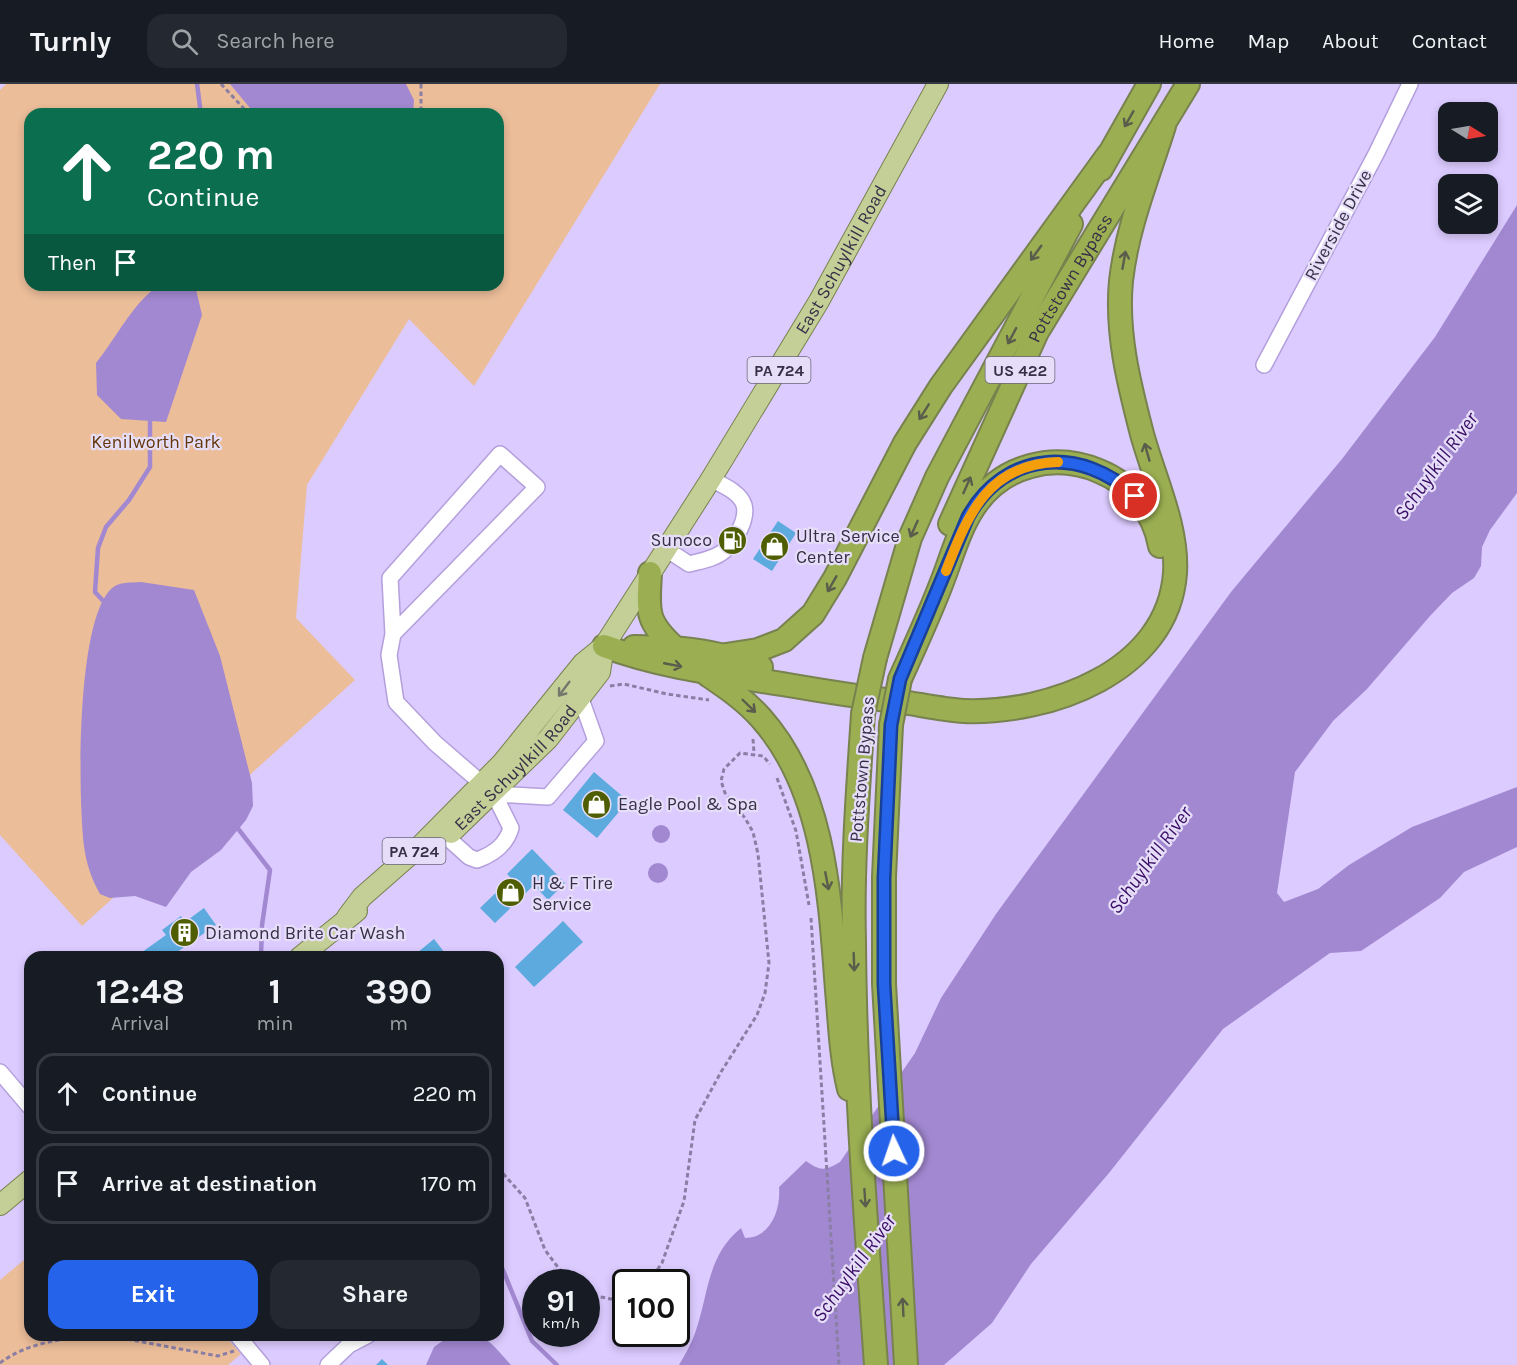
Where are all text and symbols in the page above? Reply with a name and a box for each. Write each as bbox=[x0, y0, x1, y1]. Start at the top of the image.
search box bbox=[147, 14, 567, 68]
text: Turnly bbox=[30, 25, 111, 58]
icon: search bbox=[168, 25, 201, 58]
text: Search here bbox=[216, 28, 335, 54]
text: Home bbox=[1159, 29, 1215, 53]
text: Map bbox=[1248, 29, 1289, 53]
text: About bbox=[1322, 29, 1379, 53]
text: Contact bbox=[1412, 29, 1487, 53]
north arrow bbox=[1438, 102, 1498, 162]
map controls bbox=[1438, 102, 1498, 234]
one-way arrow bbox=[1122, 111, 1134, 128]
text: 220 m bbox=[147, 130, 275, 180]
icon: ahead bbox=[48, 132, 126, 210]
street label: Riverside Drive bbox=[1300, 166, 1376, 284]
button: layers bbox=[1438, 174, 1498, 234]
text: Continue bbox=[147, 181, 259, 213]
street label: East Schuylkill Road bbox=[790, 181, 891, 338]
street label: Pottstown Bypass bbox=[1023, 210, 1117, 346]
one-way arrow bbox=[1030, 244, 1042, 261]
icon: arrive bbox=[109, 246, 142, 279]
text: Then bbox=[48, 250, 97, 276]
one-way arrow bbox=[1119, 251, 1130, 271]
one-way arrow bbox=[1005, 327, 1017, 345]
road number: PA 724 bbox=[748, 357, 810, 383]
road number: US 422 bbox=[986, 357, 1054, 383]
one-way arrow bbox=[918, 403, 930, 420]
water label: Schuylkill River bbox=[1389, 407, 1483, 524]
park label: Kenilworth Park bbox=[91, 431, 221, 453]
one-way arrow bbox=[1141, 443, 1153, 462]
pin bbox=[1109, 470, 1160, 521]
one-way arrow bbox=[962, 477, 973, 495]
icon: arrive bbox=[1118, 479, 1151, 512]
one-way arrow bbox=[908, 519, 919, 538]
fuel station icon: Sunoco bbox=[717, 524, 749, 556]
place label: Ultra Service Center bbox=[796, 525, 900, 568]
place label: Sunoco bbox=[650, 529, 712, 551]
shop icon: Ultra Service Center bbox=[759, 530, 791, 562]
one-way arrow bbox=[825, 575, 837, 592]
one-way arrow bbox=[662, 660, 682, 671]
one-way arrow bbox=[558, 680, 571, 696]
street label: Pottstown Bypass bbox=[845, 695, 879, 843]
one-way arrow bbox=[741, 699, 756, 713]
street label: East Schuylkill Road bbox=[449, 700, 582, 835]
shop icon: Eagle Pool & Spa bbox=[581, 788, 613, 820]
place label: Eagle Pool & Spa bbox=[618, 793, 758, 815]
water label: Schuylkill River bbox=[1103, 801, 1197, 918]
road number: PA 724 bbox=[382, 838, 446, 864]
one-way arrow bbox=[822, 871, 833, 890]
place label: H & F Tire Service bbox=[532, 872, 613, 915]
shop icon: H & F Tire Service bbox=[495, 877, 527, 909]
building icon: Diamond Brite Car Wash bbox=[168, 917, 200, 949]
place label: Diamond Brite Car Wash bbox=[205, 922, 405, 944]
one-way arrow bbox=[849, 951, 860, 971]
text: 12:48 bbox=[96, 970, 185, 1012]
text: 1 bbox=[269, 970, 281, 1012]
text: 390 bbox=[365, 970, 432, 1012]
text: Arrival bbox=[111, 1012, 170, 1035]
text: min bbox=[257, 1012, 293, 1035]
text: m bbox=[389, 1012, 408, 1035]
icon: ahead bbox=[51, 1077, 84, 1110]
text: Continue bbox=[102, 1081, 197, 1107]
text: 220 m bbox=[413, 1081, 477, 1107]
position arrow bbox=[862, 1119, 926, 1183]
icon: arrive bbox=[51, 1167, 84, 1200]
text: Arrive at destination bbox=[102, 1171, 317, 1197]
text: 170 m bbox=[421, 1171, 477, 1197]
one-way arrow bbox=[859, 1188, 870, 1208]
water label: Schuylkill River bbox=[807, 1209, 901, 1326]
button: Exit bbox=[48, 1260, 258, 1329]
button: Share bbox=[270, 1260, 480, 1329]
speed limit sign: 100 bbox=[612, 1269, 690, 1347]
text: 91 bbox=[546, 1283, 575, 1319]
one-way arrow bbox=[897, 1297, 908, 1317]
text: km/h bbox=[542, 1314, 580, 1332]

